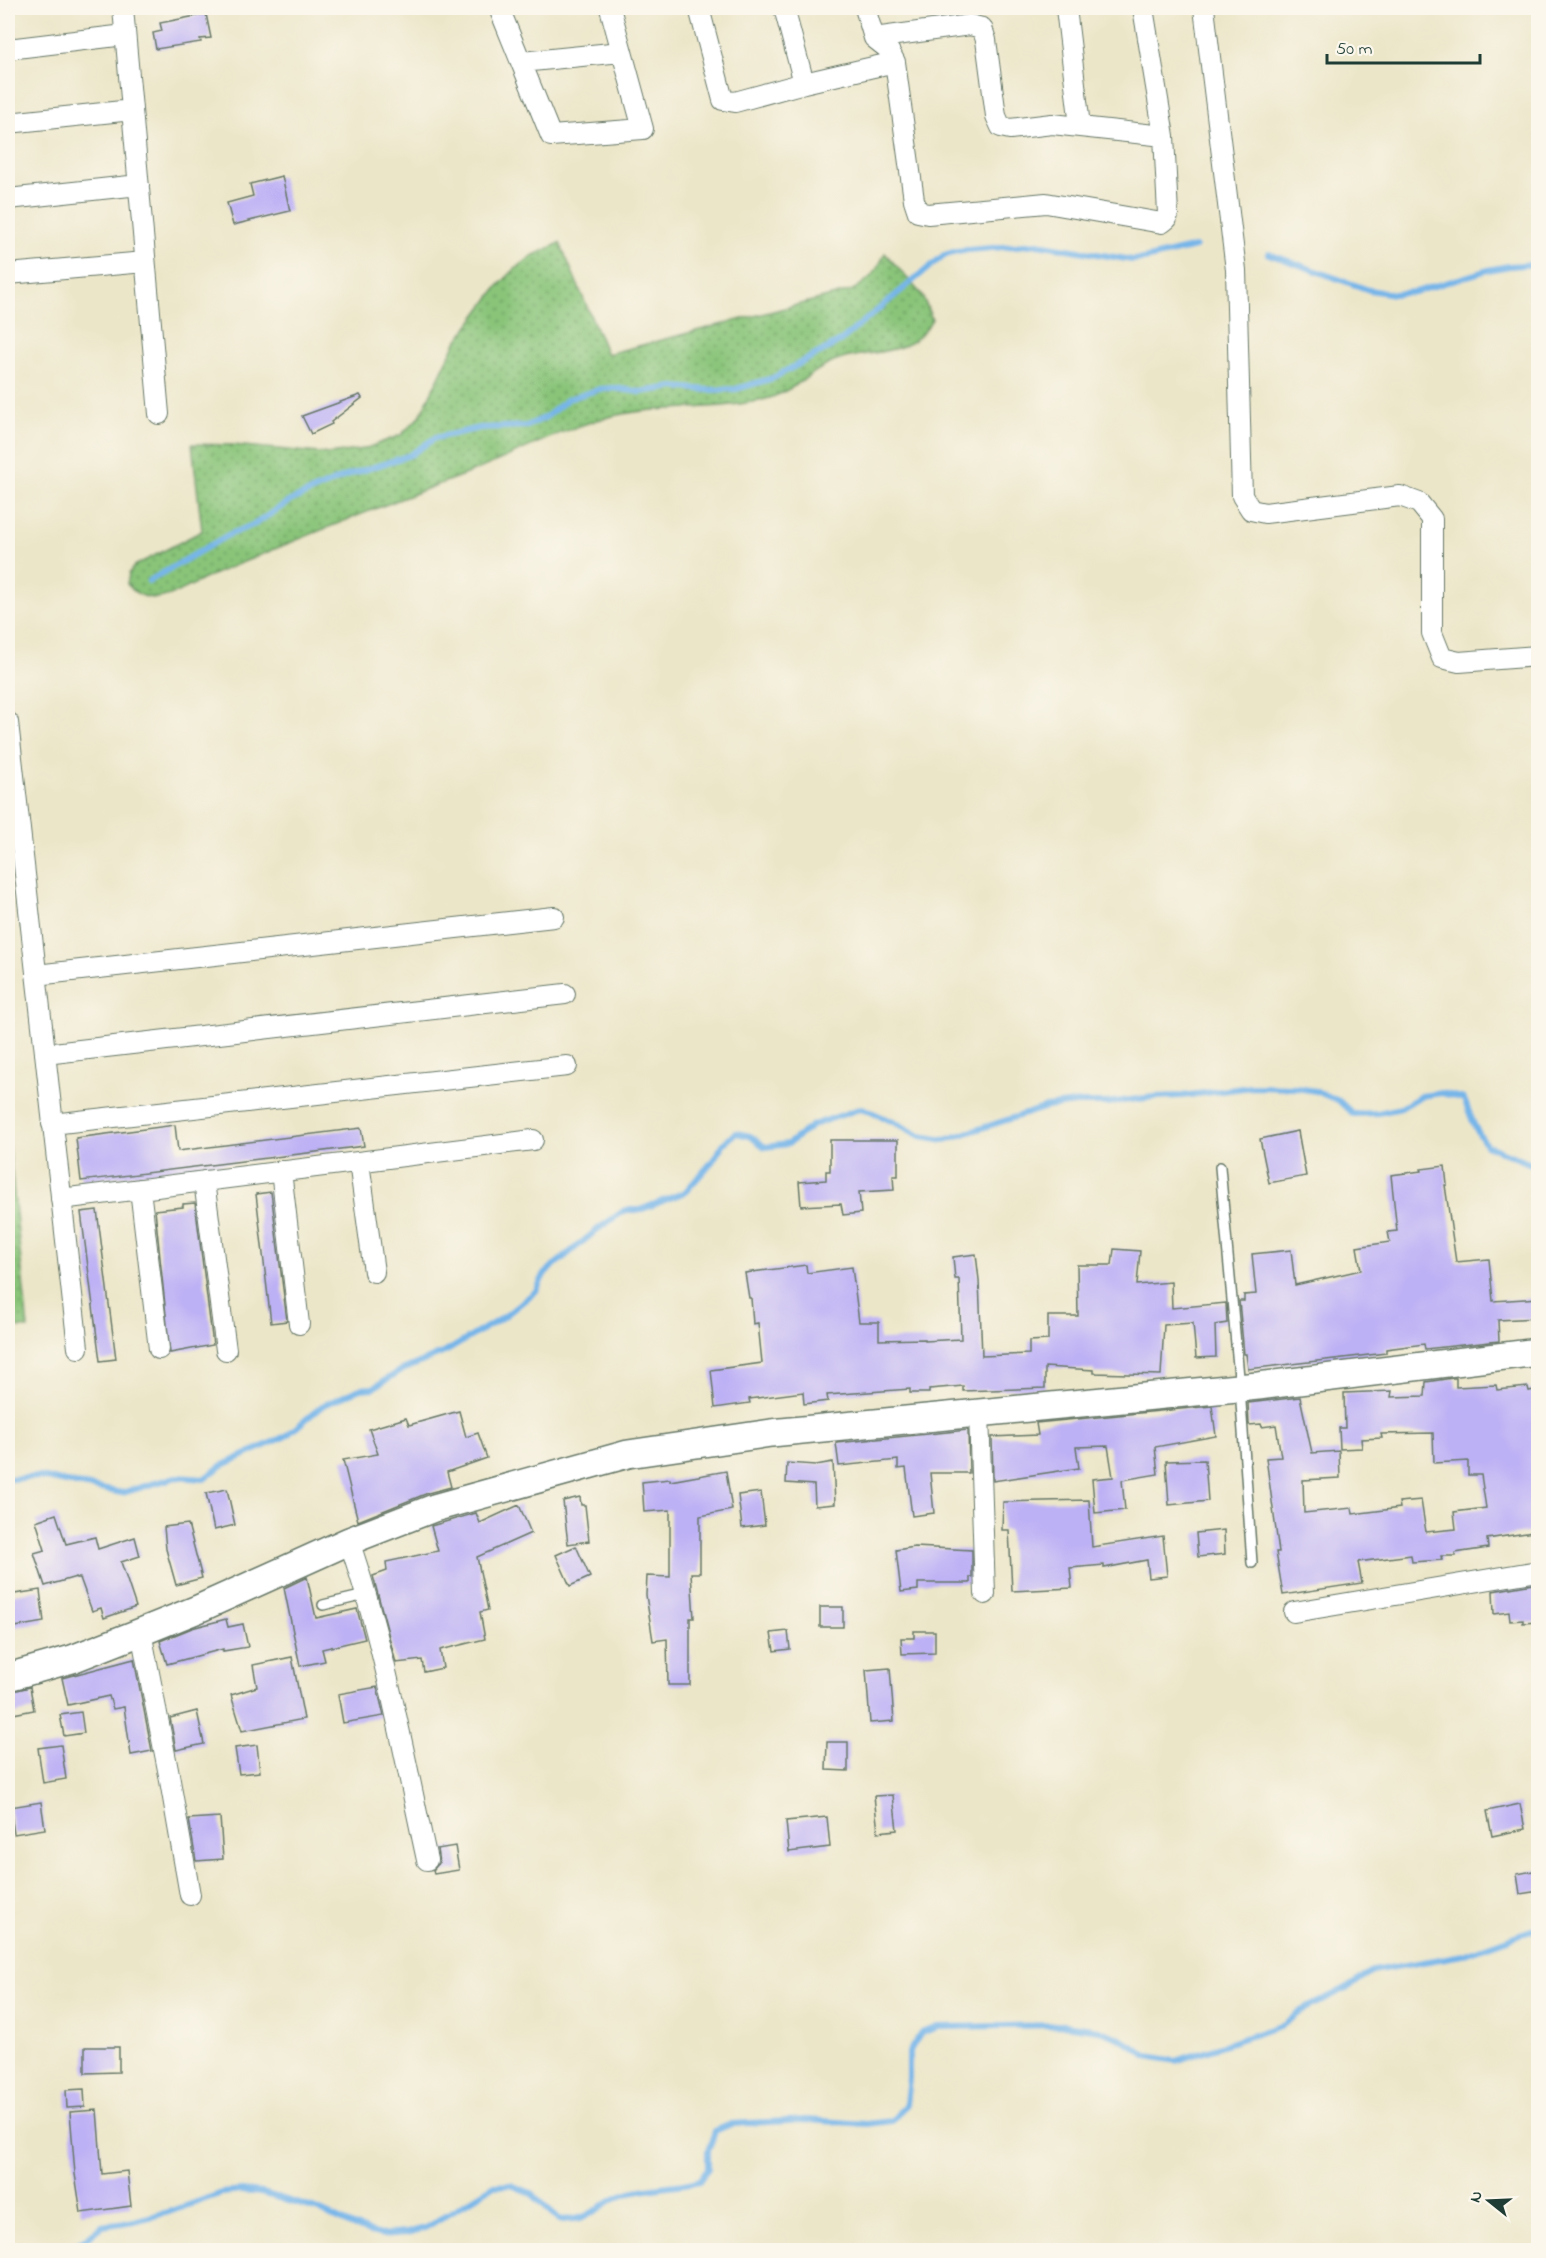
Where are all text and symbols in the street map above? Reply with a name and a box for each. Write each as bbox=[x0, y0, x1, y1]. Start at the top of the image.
scale bar bbox=[1327, 27, 1480, 65]
text: 50 m bbox=[1336, 37, 1373, 63]
north arrow bbox=[1459, 2171, 1519, 2231]
text: N bbox=[1464, 2188, 1490, 2206]

